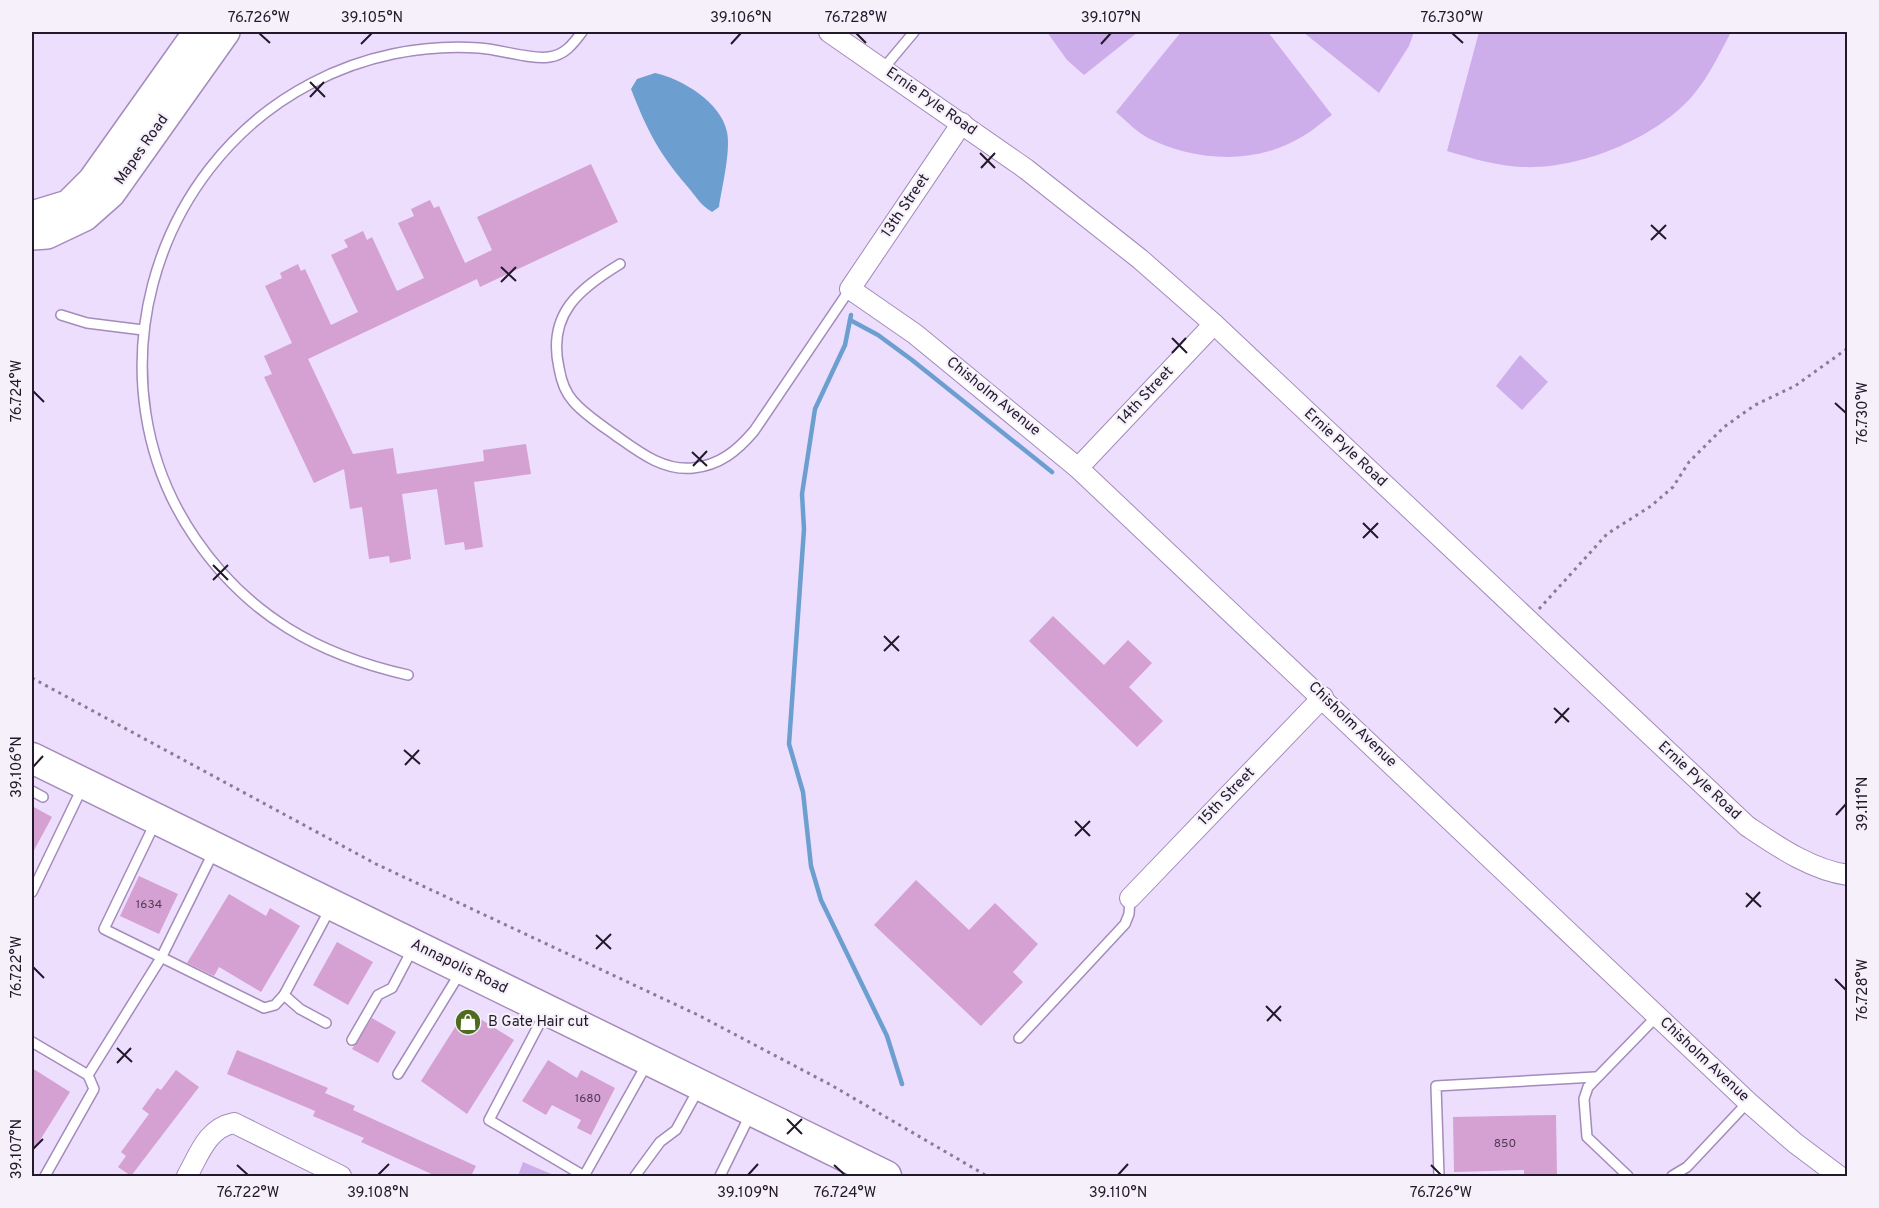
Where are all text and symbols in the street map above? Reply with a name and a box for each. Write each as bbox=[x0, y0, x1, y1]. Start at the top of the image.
text: 76.726°W bbox=[228, 9, 290, 28]
text: 39.105°N bbox=[341, 9, 403, 28]
text: 39.106°N bbox=[710, 9, 772, 28]
text: 76.728°W bbox=[825, 9, 887, 28]
text: 39.107°N bbox=[1081, 9, 1141, 28]
text: 76.730°W bbox=[1421, 9, 1483, 28]
street label: Ernie Pyle Road bbox=[882, 64, 980, 140]
street label: Mapes Road bbox=[111, 111, 173, 189]
street label: 13th Street bbox=[878, 170, 934, 242]
street label: Chisholm Avenue bbox=[942, 353, 1044, 441]
text: 76.724°W bbox=[8, 360, 27, 422]
street label: 14th Street bbox=[1114, 363, 1178, 429]
text: 76.730°W bbox=[1854, 382, 1873, 444]
street label: Ernie Pyle Road bbox=[1300, 405, 1390, 491]
street label: Chisholm Avenue bbox=[1304, 678, 1400, 772]
text: 39.106°N bbox=[8, 736, 27, 798]
street label: Ernie Pyle Road bbox=[1654, 738, 1744, 824]
street label: 15th Street bbox=[1195, 764, 1259, 830]
text: 39.111°N bbox=[1854, 777, 1873, 831]
house number: 1634 bbox=[136, 897, 162, 913]
street label: Annapolis Road bbox=[407, 935, 511, 999]
text: 76.722°W bbox=[8, 936, 27, 998]
text: 76.728°W bbox=[1854, 959, 1873, 1021]
shop icon: B Gate Hair cut bbox=[453, 1007, 483, 1037]
place label: B Gate Hair cut bbox=[488, 1013, 589, 1032]
street label: Chisholm Avenue bbox=[1655, 1014, 1753, 1106]
house number: 1680 bbox=[575, 1091, 601, 1107]
text: 39.107°N bbox=[8, 1119, 27, 1179]
house number: 850 bbox=[1494, 1136, 1516, 1152]
text: 76.722°W bbox=[217, 1184, 279, 1203]
text: 39.108°N bbox=[347, 1184, 409, 1203]
text: 39.109°N bbox=[717, 1184, 779, 1203]
text: 76.724°W bbox=[814, 1184, 876, 1203]
text: 39.110°N bbox=[1089, 1184, 1147, 1203]
text: 76.726°W bbox=[1410, 1184, 1472, 1203]

